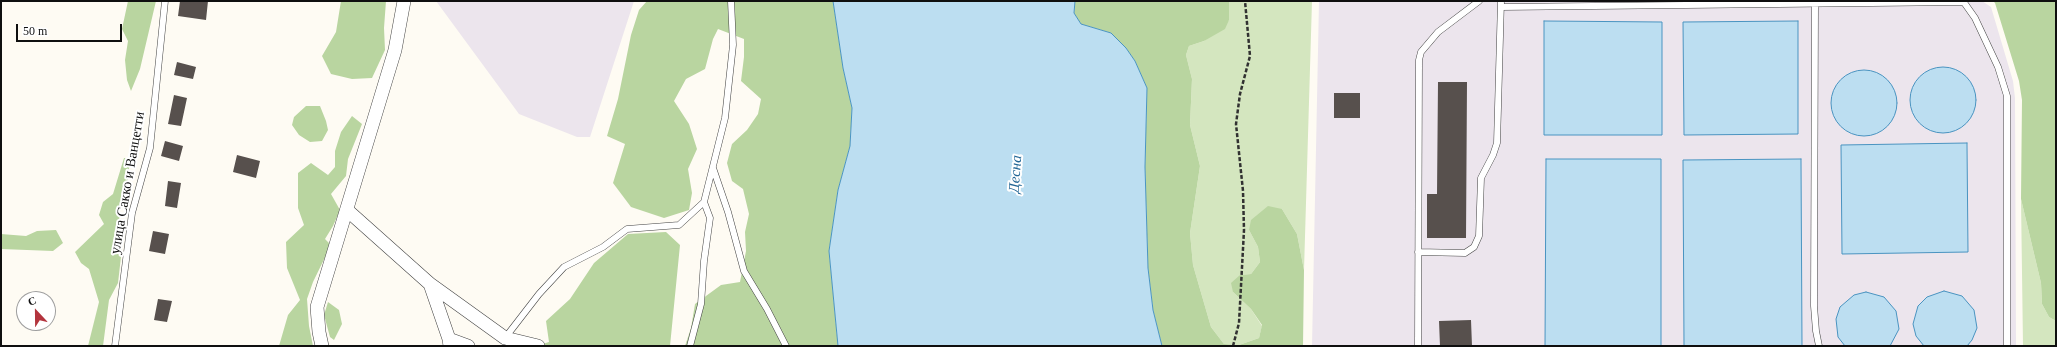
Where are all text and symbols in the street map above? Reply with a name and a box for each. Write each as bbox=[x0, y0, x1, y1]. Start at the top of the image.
scale bar bbox=[18, 16, 124, 42]
text: 50 m bbox=[23, 24, 47, 38]
street label: улица Сакко и Ванцетти bbox=[107, 110, 149, 256]
water label: Десна bbox=[1006, 155, 1026, 193]
north arrow bbox=[16, 291, 56, 331]
text: С bbox=[26, 294, 38, 308]

